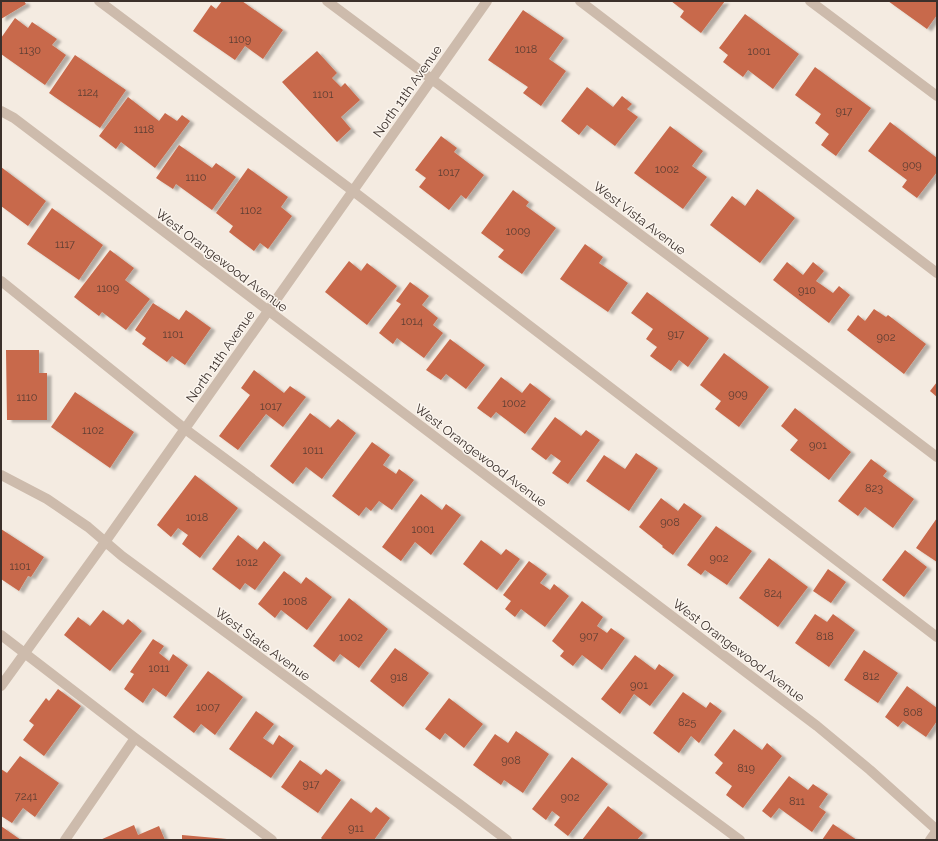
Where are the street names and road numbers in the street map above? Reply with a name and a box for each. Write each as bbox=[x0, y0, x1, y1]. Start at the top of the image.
street label: North 11th Avenue bbox=[370, 42, 445, 140]
street label: West Vista Avenue bbox=[591, 179, 689, 258]
street label: West Orangewood Avenue bbox=[153, 206, 291, 315]
street label: North 11th Avenue bbox=[183, 307, 258, 405]
street label: West Orangewood Avenue bbox=[412, 401, 550, 510]
street label: West Orangewood Avenue bbox=[670, 596, 808, 705]
street label: West State Avenue bbox=[212, 605, 313, 684]

